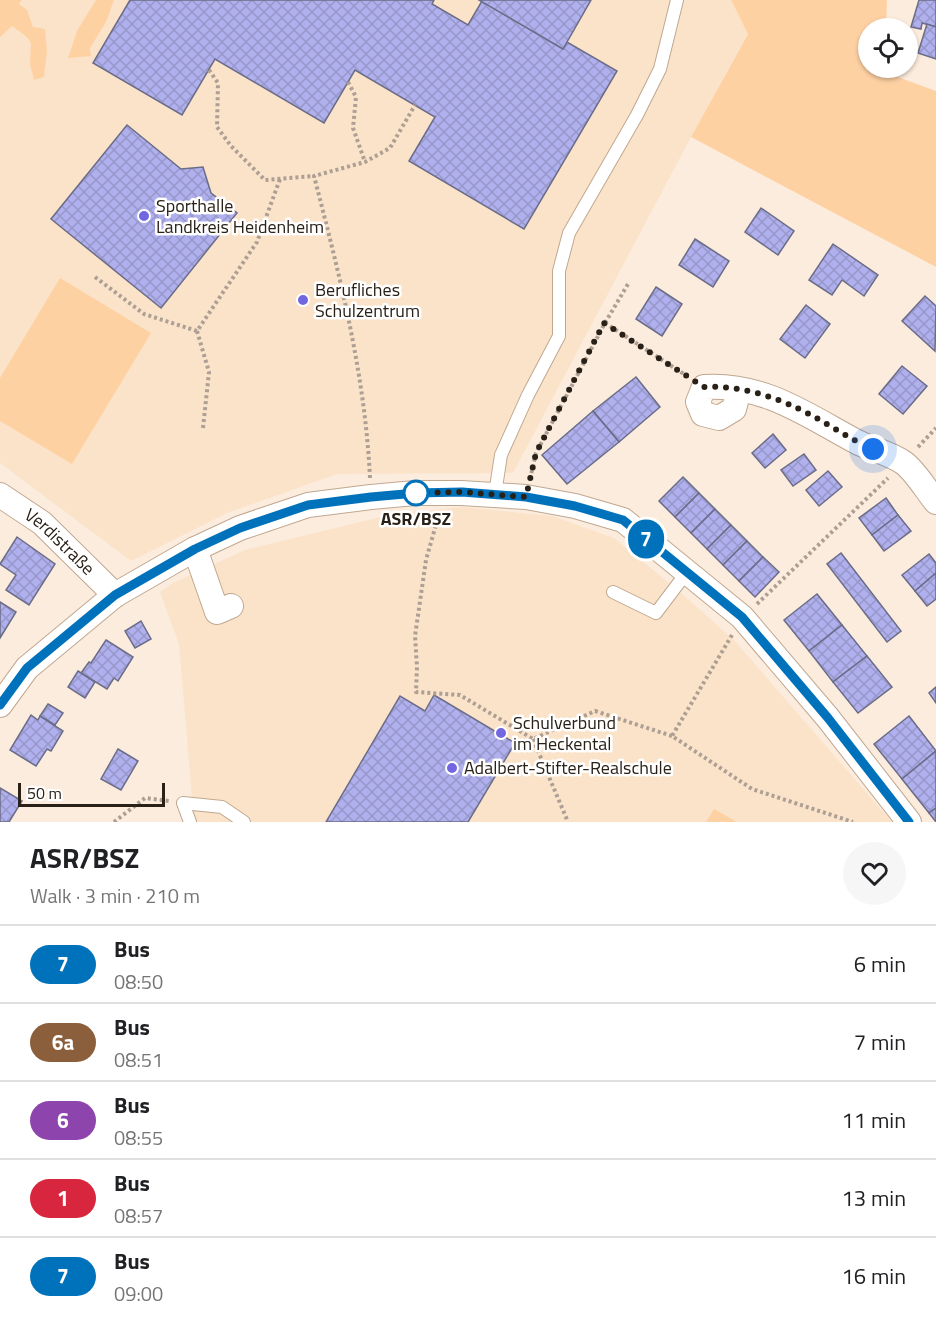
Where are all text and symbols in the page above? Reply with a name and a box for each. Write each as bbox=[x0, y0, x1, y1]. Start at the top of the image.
map controls bbox=[858, 18, 918, 78]
button: locate bbox=[858, 18, 918, 78]
place label: Sporthalle Landkreis Heidenheim bbox=[156, 192, 324, 240]
marker: Sporthalle Landkreis Heidenheim bbox=[137, 209, 151, 223]
place label: Berufliches Schulzentrum bbox=[315, 276, 420, 324]
marker: Berufliches Schulzentrum bbox=[296, 293, 310, 307]
your location bbox=[858, 434, 888, 464]
marker: ASR/BSZ bbox=[403, 480, 429, 506]
street label: Verdistraße bbox=[19, 501, 101, 581]
place label: ASR/BSZ bbox=[381, 505, 451, 532]
line badge: 7 bbox=[626, 520, 666, 558]
text: 7 bbox=[640, 523, 652, 555]
place label: Schulverbund im Heckental bbox=[513, 709, 616, 757]
marker: Schulverbund im Heckental bbox=[494, 726, 508, 740]
place label: Adalbert-Stifter-Realschule bbox=[464, 754, 672, 781]
marker: Adalbert-Stifter-Realschule bbox=[445, 761, 459, 775]
scale bar bbox=[18, 780, 165, 808]
text: 50 m bbox=[27, 781, 62, 805]
text: ASR/BSZ bbox=[30, 836, 139, 879]
button: heart bbox=[843, 842, 906, 905]
text: Walk · 3 min · 210 m bbox=[30, 880, 200, 911]
text: Bus bbox=[114, 932, 150, 966]
text: 6 min bbox=[854, 947, 906, 981]
text: 7 bbox=[57, 948, 69, 980]
text: 08:50 bbox=[114, 966, 163, 997]
text: Bus bbox=[114, 1010, 150, 1044]
text: 7 min bbox=[854, 1025, 906, 1059]
text: 6a bbox=[52, 1026, 74, 1058]
text: 08:51 bbox=[114, 1044, 163, 1075]
text: Bus bbox=[114, 1088, 150, 1122]
text: 11 min bbox=[841, 1103, 906, 1137]
text: 6 bbox=[57, 1104, 69, 1136]
text: 08:55 bbox=[114, 1122, 163, 1153]
text: Bus bbox=[114, 1166, 150, 1200]
text: 13 min bbox=[841, 1181, 906, 1215]
text: 1 bbox=[57, 1182, 69, 1214]
text: 08:57 bbox=[114, 1200, 163, 1231]
text: Bus bbox=[114, 1244, 150, 1278]
text: 16 min bbox=[841, 1259, 906, 1293]
text: 7 bbox=[57, 1260, 69, 1292]
text: 09:00 bbox=[114, 1278, 163, 1309]

